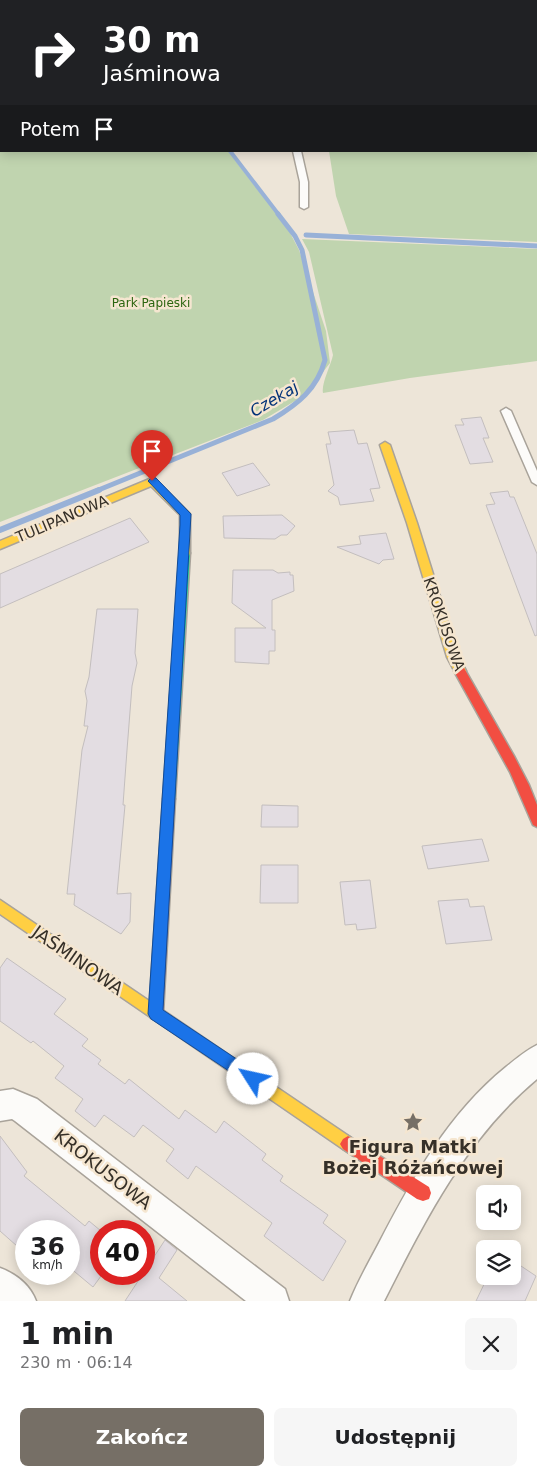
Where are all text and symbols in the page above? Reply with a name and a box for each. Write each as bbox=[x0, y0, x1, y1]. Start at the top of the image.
icon: right bbox=[20, 20, 85, 85]
text: 30 m bbox=[103, 20, 200, 60]
text: Jaśminowa bbox=[103, 61, 221, 86]
icon: arrive bbox=[90, 115, 118, 143]
text: Potem bbox=[20, 118, 80, 140]
park label: Park Papieski bbox=[112, 296, 190, 310]
water label: Czekaj bbox=[246, 377, 302, 421]
pin bbox=[131, 430, 173, 481]
icon: arrive bbox=[138, 437, 166, 465]
street label: TULIPANOWA bbox=[12, 491, 112, 547]
street label: KROKUSOWA bbox=[420, 575, 469, 674]
street label: JAŚMINOWA bbox=[28, 920, 128, 999]
position arrow bbox=[226, 1052, 278, 1104]
place icon: Figura Matki Bożej Różańcowej bbox=[402, 1111, 424, 1133]
street label: KROKUSOWA bbox=[50, 1124, 156, 1214]
place label: Figura Matki Bożej Różańcowej bbox=[323, 1136, 503, 1178]
map controls bbox=[476, 1185, 521, 1285]
button: sound bbox=[476, 1185, 521, 1230]
speed limit sign: 40 bbox=[90, 1220, 155, 1285]
text: 36 bbox=[30, 1232, 65, 1261]
button: layers bbox=[476, 1240, 521, 1285]
text: km/h bbox=[32, 1258, 63, 1272]
text: 1 min bbox=[20, 1316, 114, 1351]
button: close bbox=[465, 1318, 517, 1370]
text: 230 m · 06:14 bbox=[20, 1353, 133, 1372]
button: Zakończ bbox=[20, 1408, 264, 1466]
button: Udostępnij bbox=[274, 1408, 517, 1466]

